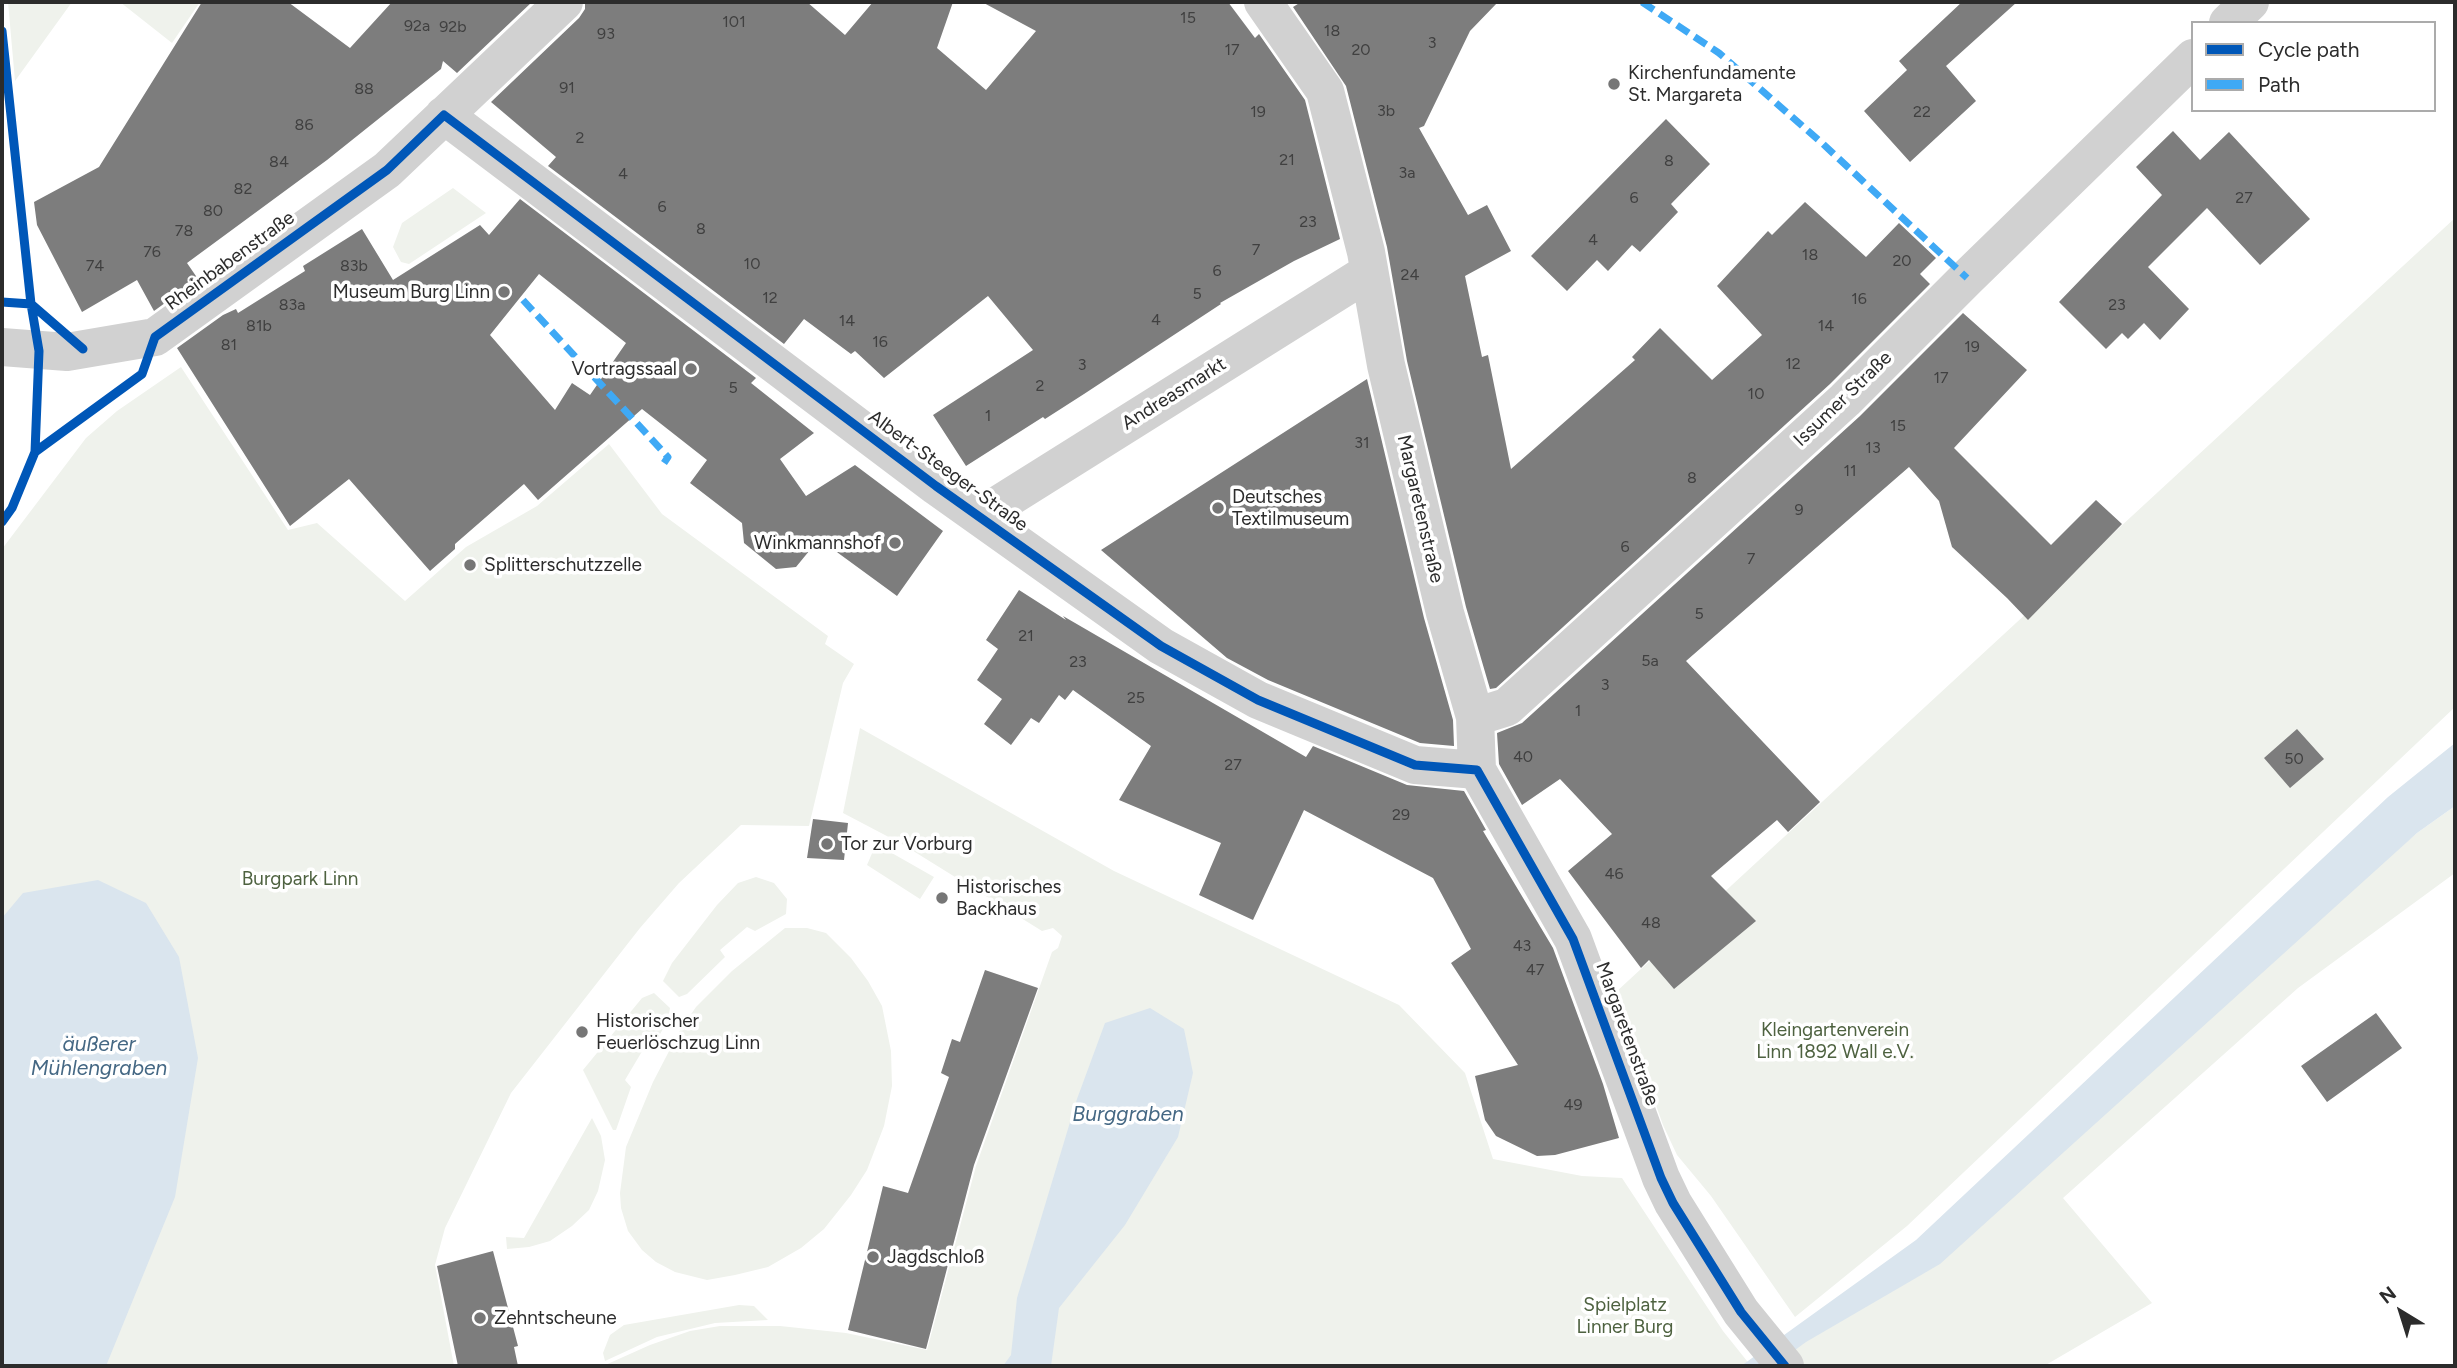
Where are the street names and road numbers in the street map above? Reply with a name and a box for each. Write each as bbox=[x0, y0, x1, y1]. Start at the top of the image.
street label: Rheinbabenstraße bbox=[161, 207, 299, 315]
street label: Issumer Straße bbox=[1789, 347, 1897, 451]
street label: Andreasmarkt bbox=[1118, 353, 1230, 435]
street label: Albert-Steeger-Straße bbox=[864, 405, 1032, 537]
street label: Margaretenstraße bbox=[1392, 433, 1448, 585]
street label: Margaretenstraße bbox=[1590, 959, 1664, 1109]

